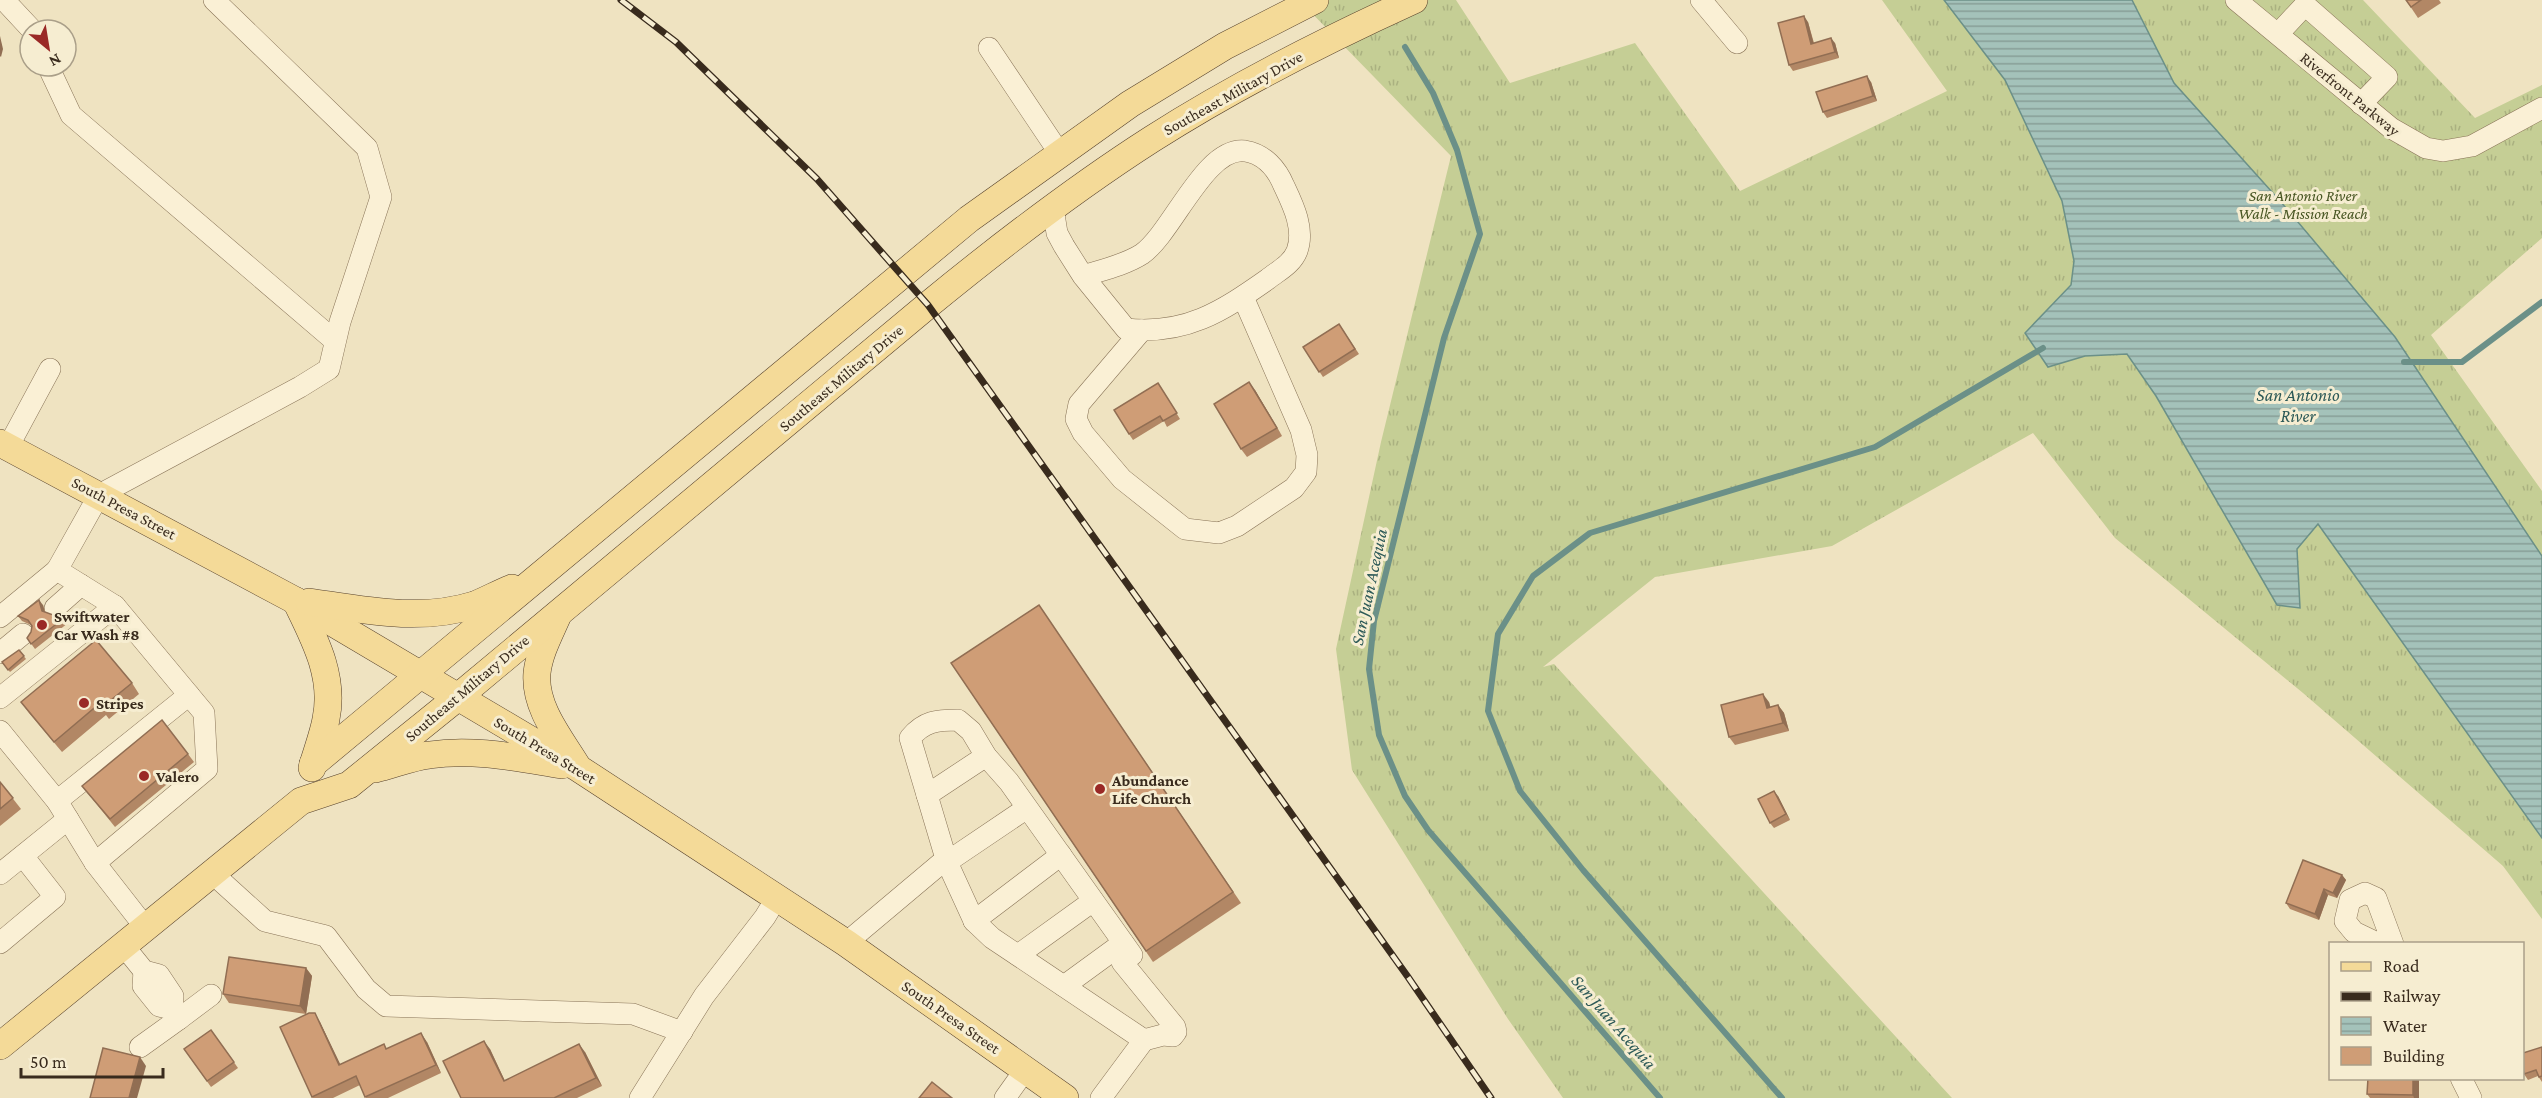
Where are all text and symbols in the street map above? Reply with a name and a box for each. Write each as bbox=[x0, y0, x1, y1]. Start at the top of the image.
north arrow bbox=[18, 18, 78, 78]
street label: Southeast Military Drive bbox=[1161, 48, 1306, 139]
street label: Riverfront Parkway bbox=[2296, 49, 2403, 140]
text: N bbox=[46, 50, 64, 71]
park label: San Antonio River Walk - Mission Reach bbox=[2238, 187, 2368, 222]
street label: Southeast Military Drive bbox=[776, 321, 907, 435]
water label: San Antonio River bbox=[2256, 385, 2340, 426]
street label: South Presa Street bbox=[69, 473, 180, 543]
water label: San Juan Acequia bbox=[1347, 526, 1391, 647]
place label: Swiftwater Car Wash #8 bbox=[54, 608, 140, 643]
marker: Swiftwater Car Wash #8 bbox=[35, 618, 49, 632]
street label: Southeast Military Drive bbox=[402, 631, 533, 745]
place label: Stripes bbox=[96, 695, 144, 712]
marker: Stripes bbox=[77, 696, 91, 710]
street label: South Presa Street bbox=[491, 713, 599, 787]
place label: Valero bbox=[155, 768, 199, 785]
marker: Valero bbox=[137, 769, 151, 783]
place label: Abundance Life Church bbox=[1111, 772, 1191, 807]
marker: Abundance Life Church bbox=[1093, 782, 1107, 796]
legend bbox=[2329, 942, 2524, 1080]
text: Road bbox=[2383, 956, 2420, 976]
water label: San Juan Acequia bbox=[1568, 971, 1661, 1074]
street label: South Presa Street bbox=[899, 977, 1004, 1057]
text: Railway bbox=[2383, 986, 2441, 1006]
text: Water bbox=[2383, 1016, 2428, 1036]
scale bar bbox=[21, 1041, 164, 1079]
text: Building bbox=[2383, 1046, 2445, 1066]
text: 50 m bbox=[30, 1052, 67, 1072]

